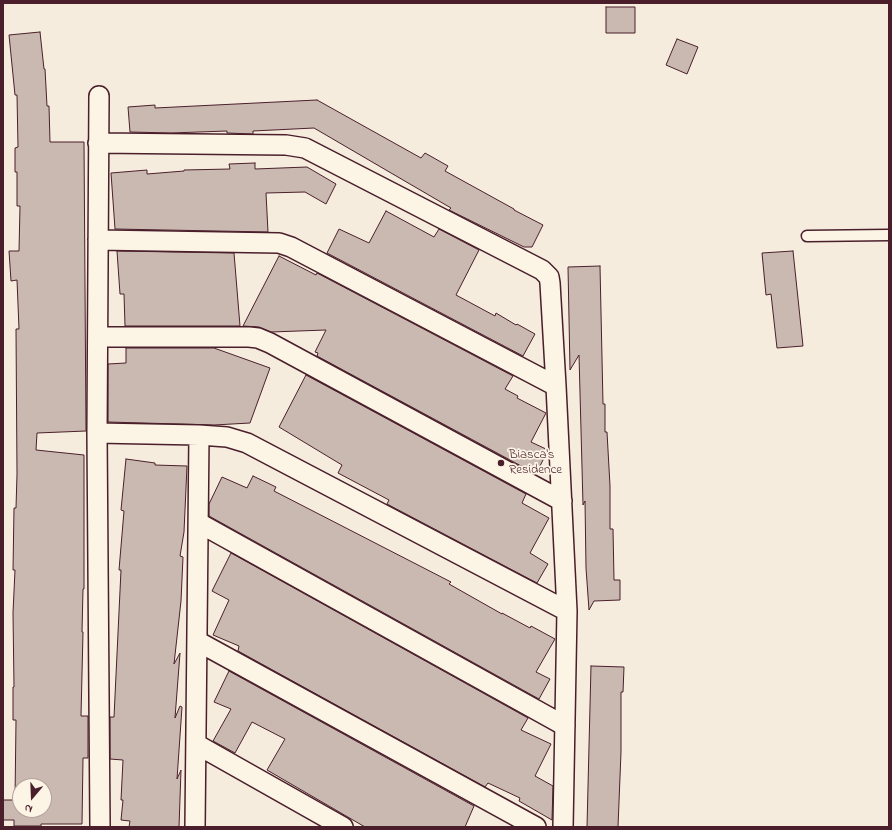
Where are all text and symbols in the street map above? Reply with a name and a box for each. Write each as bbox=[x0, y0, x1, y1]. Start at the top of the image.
place label: Biasca's Residence bbox=[509, 448, 562, 479]
marker: Biasca's Residence bbox=[496, 458, 506, 468]
north arrow bbox=[12, 778, 52, 818]
text: N bbox=[22, 800, 35, 817]

